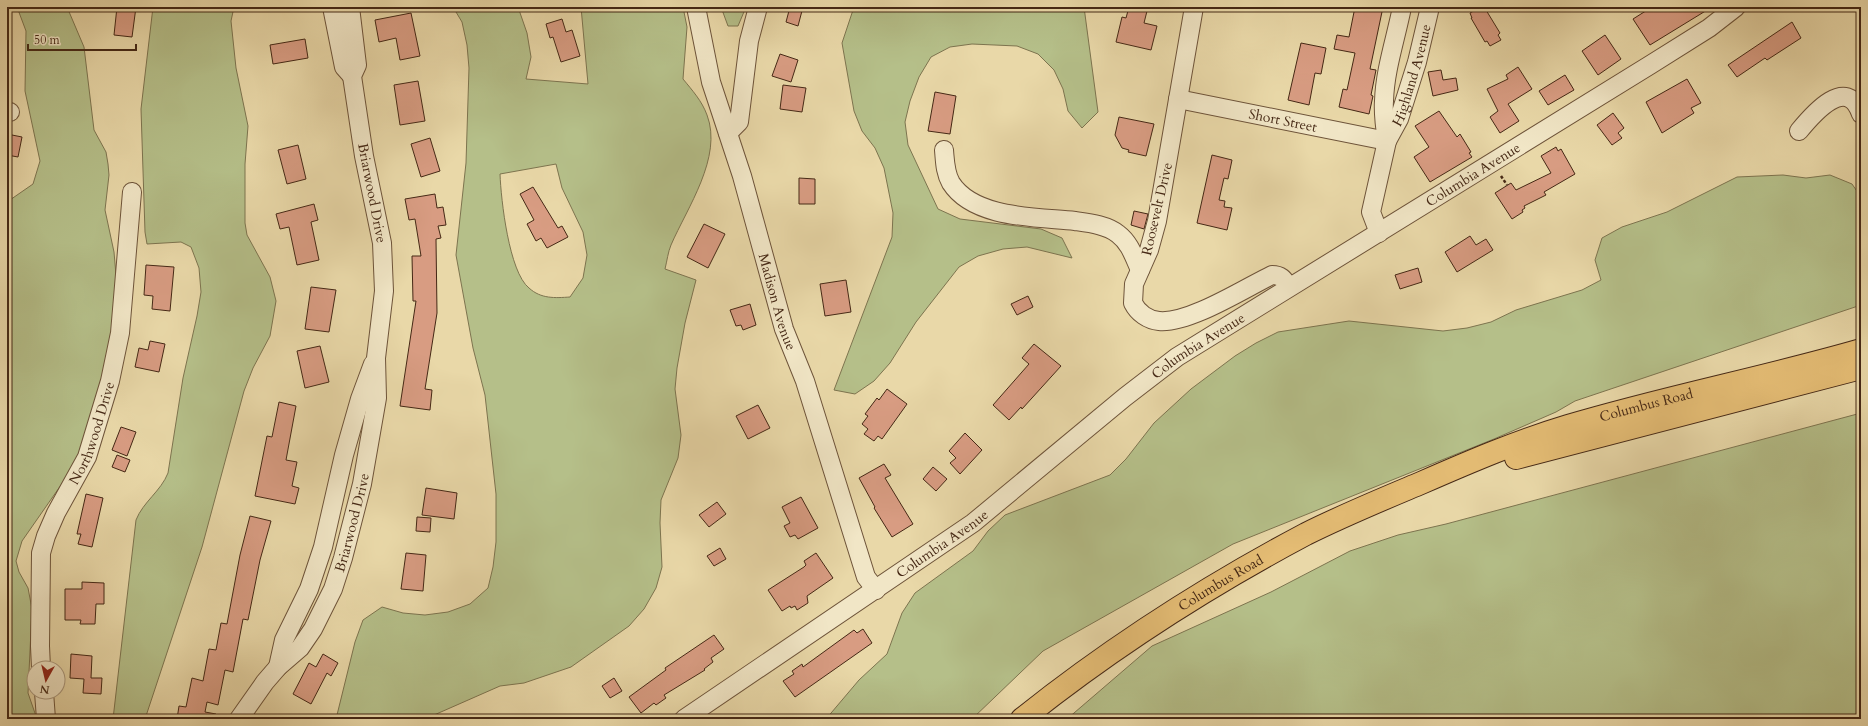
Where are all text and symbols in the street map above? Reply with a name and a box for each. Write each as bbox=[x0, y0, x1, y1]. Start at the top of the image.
street label: Highland Avenue bbox=[1387, 22, 1435, 130]
scale bar bbox=[28, 26, 136, 52]
text: 50 m bbox=[34, 32, 61, 48]
street label: Short Street bbox=[1247, 104, 1319, 136]
street label: Columbia Avenue bbox=[1422, 138, 1524, 211]
street label: Briarwood Drive bbox=[353, 142, 391, 244]
street label: Roosevelt Drive bbox=[1137, 161, 1177, 257]
street label: Madison Avenue bbox=[754, 251, 801, 353]
street label: Columbia Avenue bbox=[1147, 308, 1248, 383]
street label: Northwood Drive bbox=[64, 379, 119, 488]
street label: Columbus Road bbox=[1597, 384, 1695, 426]
street label: Briarwood Drive bbox=[330, 472, 373, 574]
street label: Columbia Avenue bbox=[892, 505, 992, 582]
street label: Columbus Road bbox=[1174, 550, 1267, 615]
north arrow bbox=[26, 660, 66, 700]
text: N bbox=[38, 681, 50, 697]

